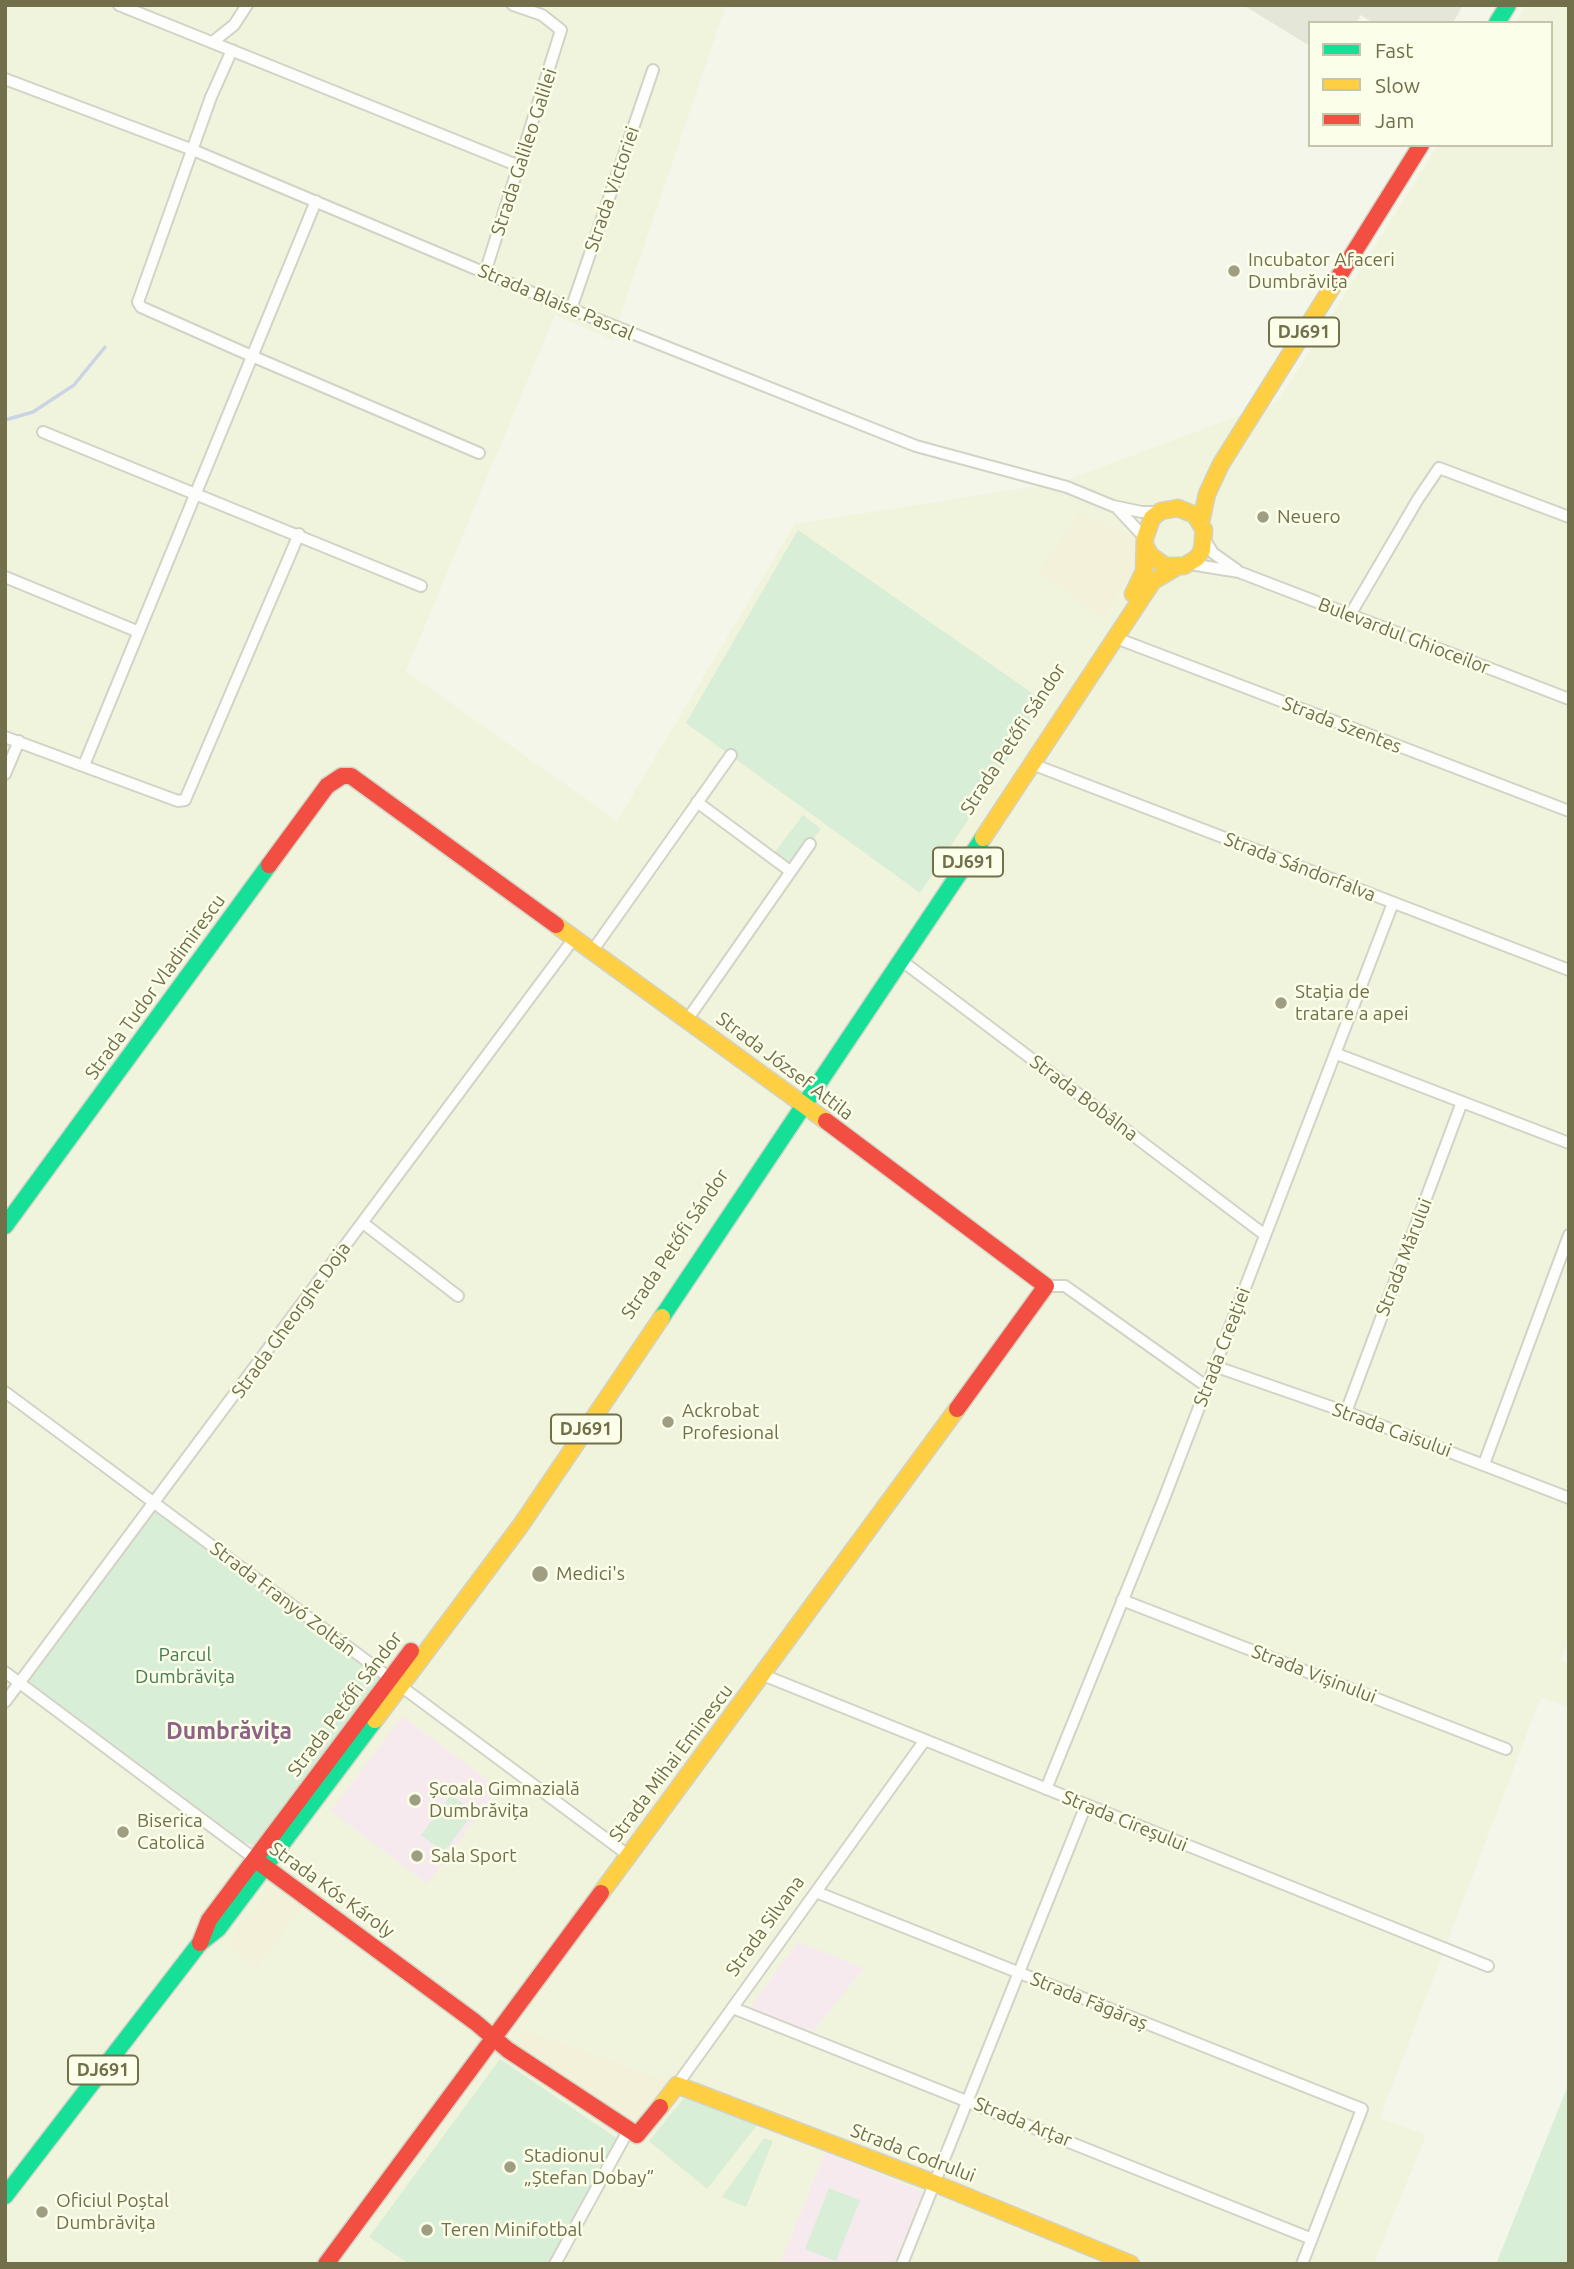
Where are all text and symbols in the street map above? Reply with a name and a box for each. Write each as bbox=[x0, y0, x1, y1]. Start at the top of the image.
legend bbox=[1308, 21, 1553, 147]
text: Fast bbox=[1375, 38, 1413, 62]
street label: Strada Galileo Galilei bbox=[486, 65, 562, 239]
text: Slow bbox=[1375, 73, 1420, 97]
text: Jam bbox=[1375, 108, 1414, 132]
street label: Strada Victoriei bbox=[580, 123, 644, 255]
place label: Incubator Afaceri Dumbrăvița bbox=[1248, 249, 1395, 293]
street label: Strada Blaise Pascal bbox=[475, 259, 637, 345]
marker: Incubator Afaceri Dumbrăvița bbox=[1226, 263, 1242, 279]
road number: DJ691 bbox=[1269, 318, 1339, 346]
place label: Neuero bbox=[1277, 506, 1341, 528]
marker: Neuero bbox=[1255, 509, 1271, 525]
street label: Bulevardul Ghioceilor bbox=[1315, 593, 1493, 679]
street label: Strada Petőfi Sándor bbox=[956, 659, 1070, 819]
street label: Strada Szentes bbox=[1279, 692, 1405, 758]
street label: Strada Sándorfalva bbox=[1221, 828, 1379, 906]
road number: DJ691 bbox=[933, 848, 1003, 876]
street label: Strada Tudor Vladimirescu bbox=[80, 890, 230, 1084]
place label: Stația de tratare a apei bbox=[1295, 981, 1409, 1025]
marker: Stația de tratare a apei bbox=[1273, 995, 1289, 1011]
street label: Strada József Attila bbox=[712, 1007, 858, 1125]
street label: Strada Bobâlna bbox=[1026, 1050, 1142, 1146]
street label: Strada Petőfi Sándor bbox=[616, 1165, 734, 1323]
street label: Strada Mărului bbox=[1371, 1195, 1437, 1319]
street label: Strada Gheorghe Doja bbox=[227, 1238, 355, 1402]
street label: Strada Creației bbox=[1189, 1284, 1255, 1410]
street label: Strada Caisului bbox=[1329, 1398, 1455, 1462]
place label: Ackrobat Profesional bbox=[682, 1400, 779, 1444]
road number: DJ691 bbox=[551, 1414, 621, 1444]
marker: Ackrobat Profesional bbox=[660, 1414, 676, 1430]
street label: Strada Franyó Zoltán bbox=[206, 1537, 360, 1661]
place label: Medici's bbox=[556, 1563, 625, 1585]
marker: Medici's bbox=[530, 1564, 550, 1584]
street label: Strada Petőfi Sándor bbox=[283, 1627, 407, 1781]
street label: Strada Vișinului bbox=[1248, 1640, 1380, 1708]
park label: Parcul Dumbrăvița bbox=[135, 1644, 235, 1688]
street label: Strada Mihai Eminescu bbox=[604, 1680, 738, 1846]
district label: Dumbrăvița bbox=[166, 1717, 292, 1745]
place label: Școala Gimnazială Dumbrăvița bbox=[429, 1778, 580, 1822]
street label: Strada Cireșului bbox=[1059, 1786, 1191, 1856]
marker: Școala Gimnazială Dumbrăvița bbox=[407, 1792, 423, 1808]
place label: Biserica Catolică bbox=[137, 1810, 205, 1854]
marker: Biserica Catolică bbox=[115, 1824, 131, 1840]
street label: Strada Kós Károly bbox=[265, 1837, 399, 1943]
place label: Sala Sport bbox=[431, 1845, 517, 1867]
marker: Sala Sport bbox=[409, 1848, 425, 1864]
street label: Strada Silvana bbox=[721, 1871, 809, 1981]
street label: Strada Făgăraș bbox=[1027, 1967, 1151, 2035]
road number: DJ691 bbox=[68, 2056, 138, 2084]
street label: Strada Arțar bbox=[971, 2092, 1075, 2152]
street label: Strada Codrului bbox=[847, 2119, 979, 2187]
place label: Stadionul „Ștefan Dobay” bbox=[524, 2145, 654, 2189]
marker: Stadionul „Ștefan Dobay” bbox=[502, 2159, 518, 2175]
place label: Oficiul Poștal Dumbrăvița bbox=[56, 2190, 169, 2234]
marker: Oficiul Poștal Dumbrăvița bbox=[34, 2204, 50, 2220]
place label: Teren Minifotbal bbox=[441, 2219, 582, 2241]
marker: Teren Minifotbal bbox=[419, 2222, 435, 2238]

